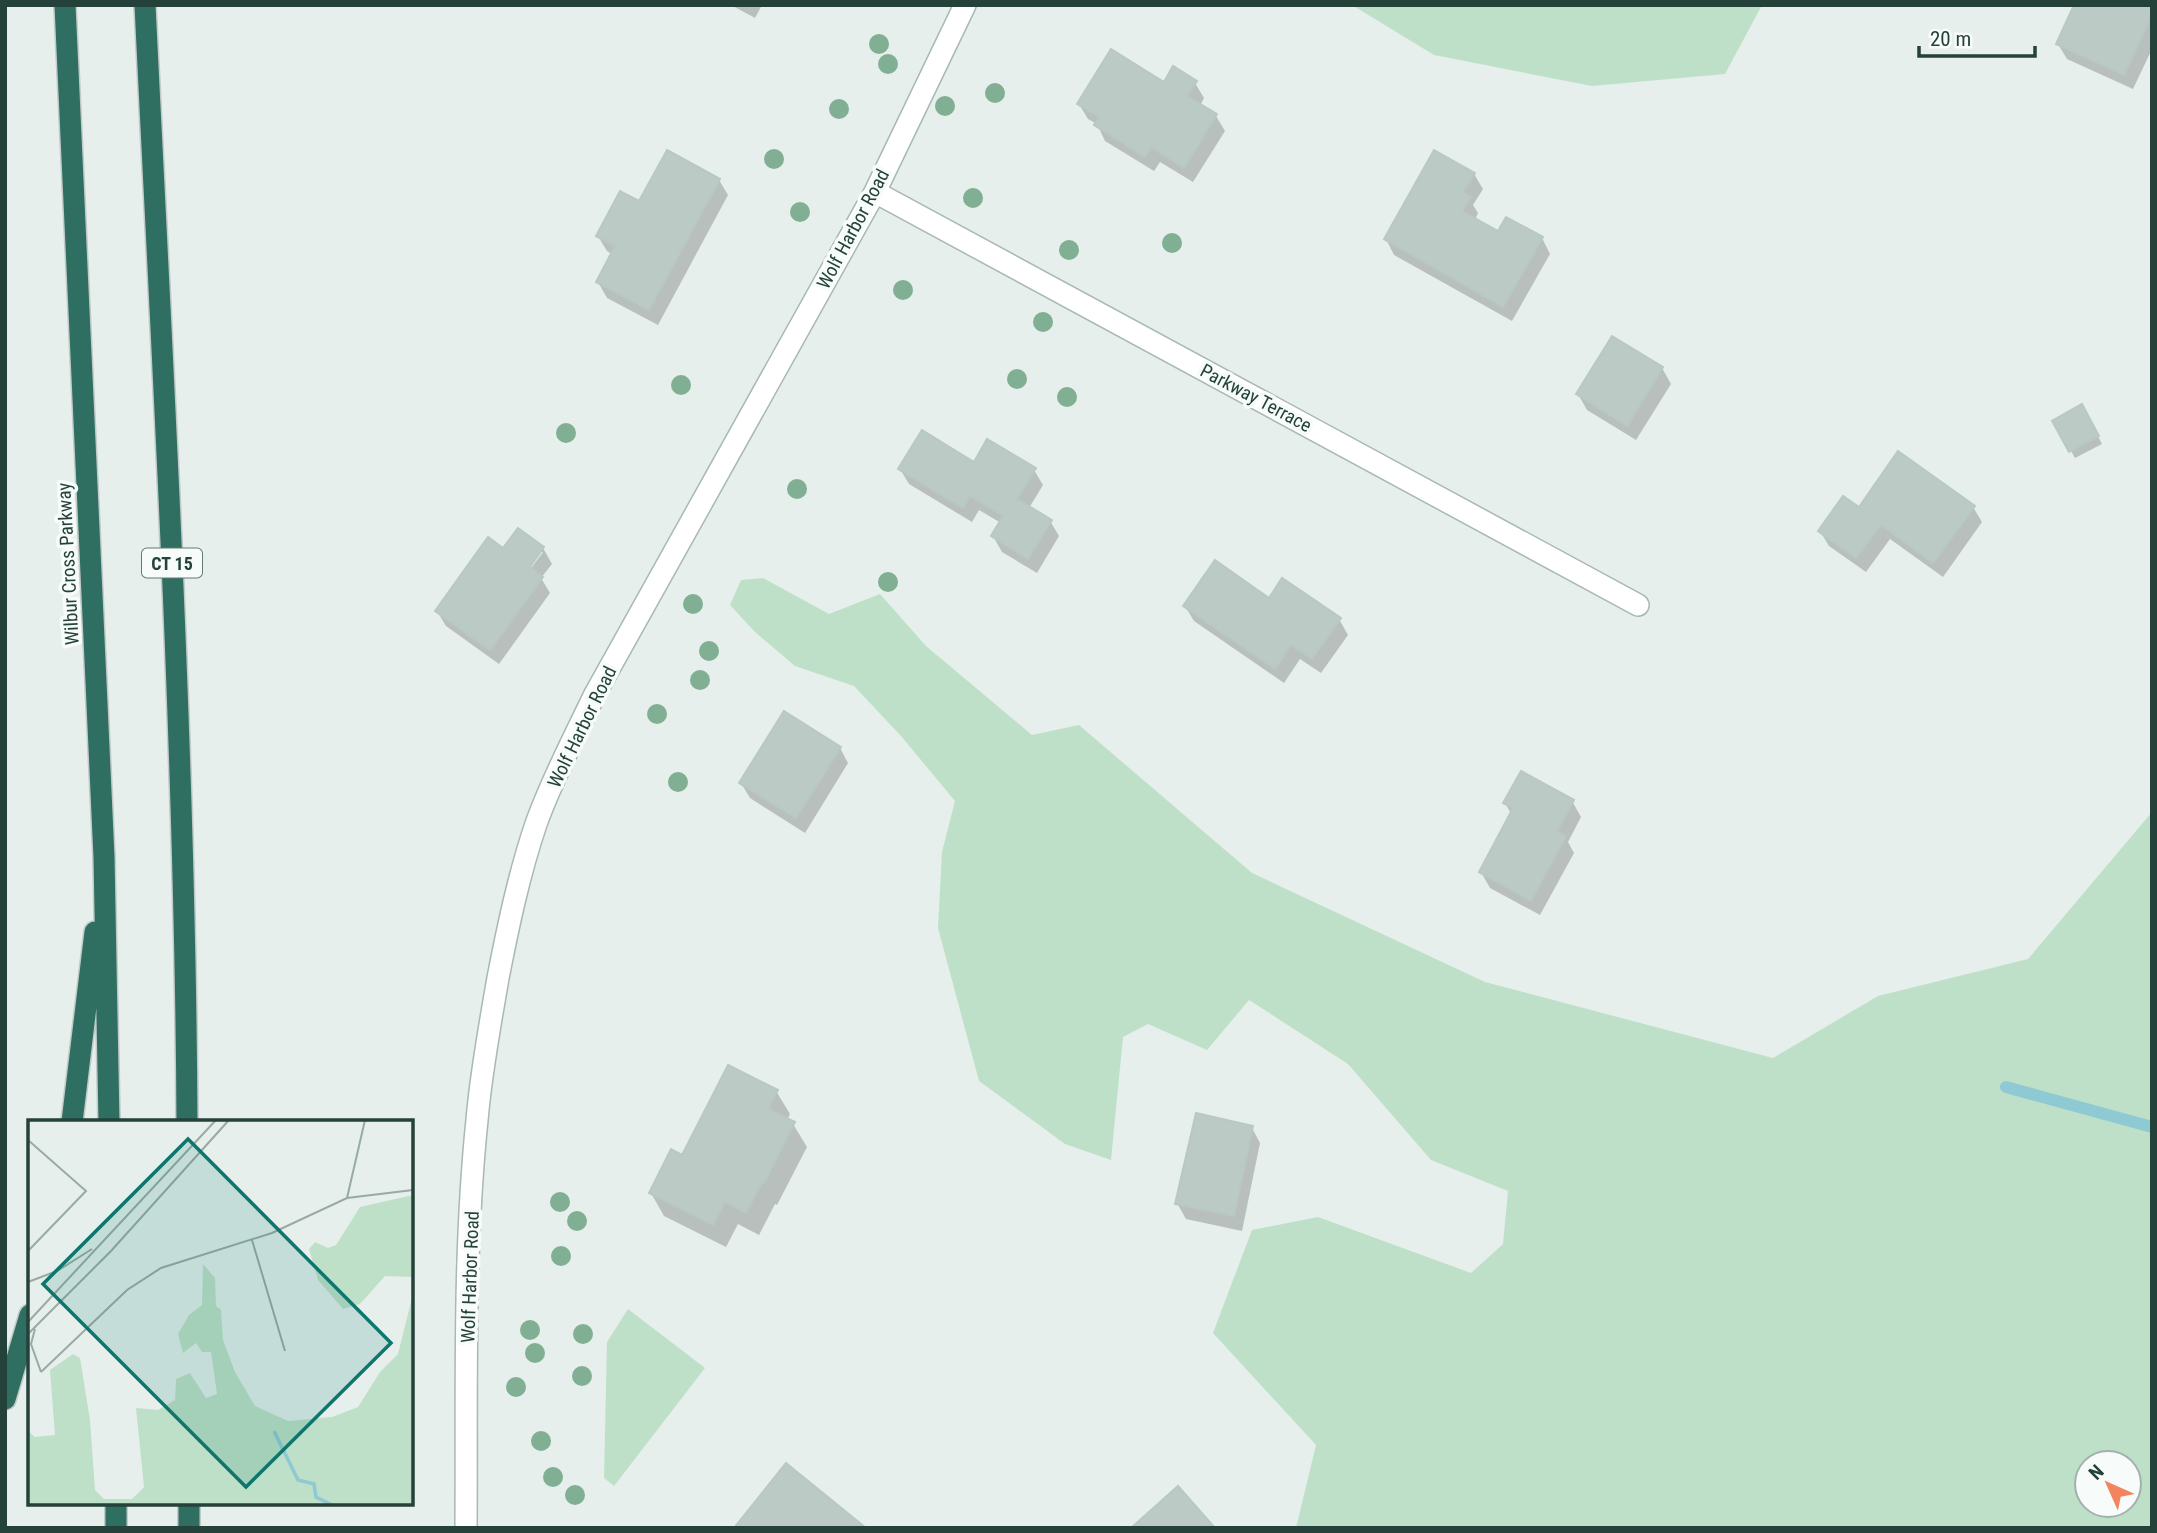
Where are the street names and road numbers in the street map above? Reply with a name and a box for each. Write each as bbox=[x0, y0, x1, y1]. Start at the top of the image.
street label: Wolf Harbor Road bbox=[812, 165, 894, 293]
street label: Parkway Terrace bbox=[1196, 359, 1316, 437]
street label: Wilbur Cross Parkway bbox=[52, 482, 84, 646]
road number: CT 15 bbox=[142, 548, 202, 578]
street label: Wolf Harbor Road bbox=[543, 662, 621, 792]
street label: Wolf Harbor Road bbox=[456, 1210, 484, 1344]

